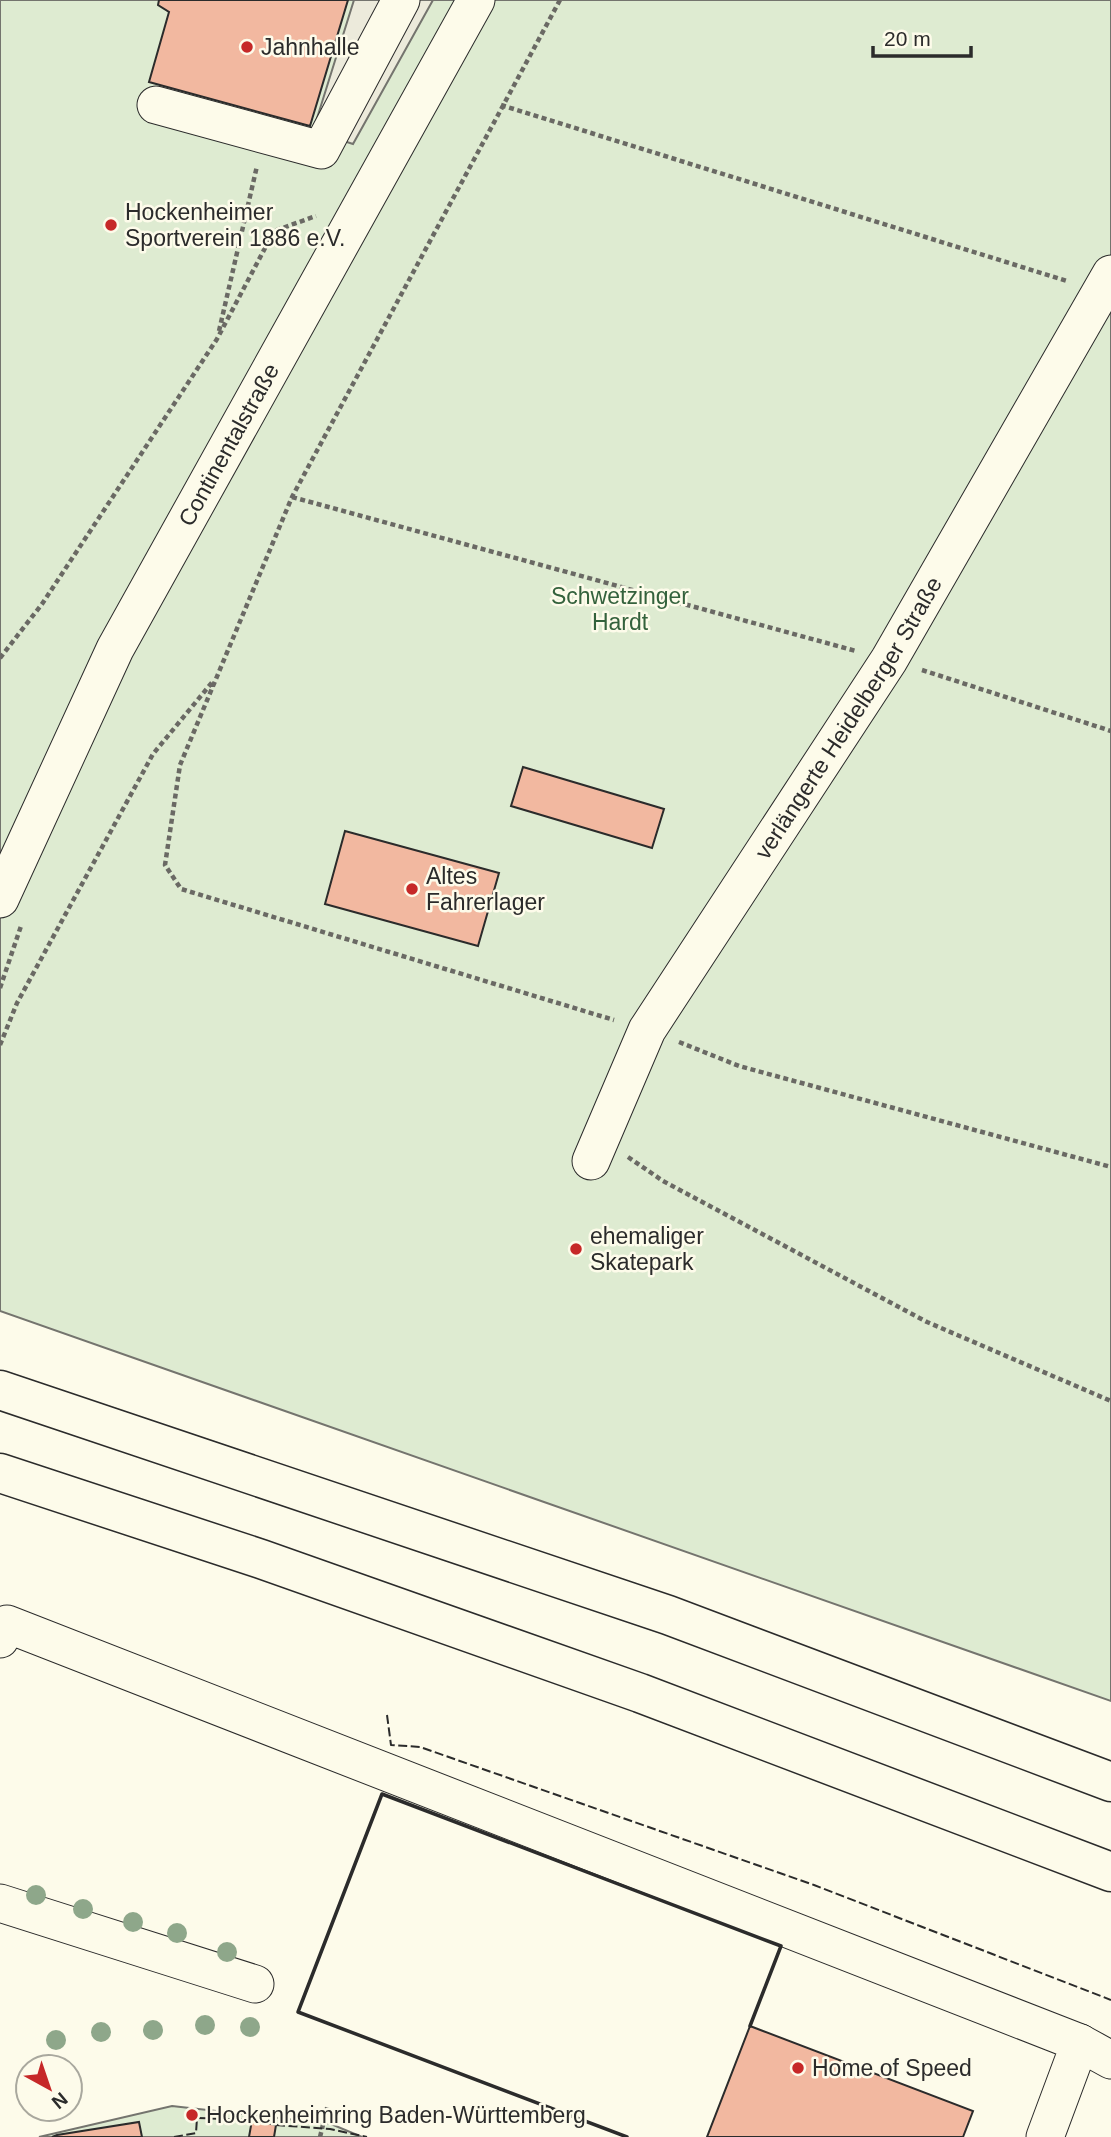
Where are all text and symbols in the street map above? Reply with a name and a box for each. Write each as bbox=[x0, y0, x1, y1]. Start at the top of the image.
scale bar bbox=[873, 14, 971, 58]
text: 20 m bbox=[884, 27, 931, 50]
place label: Jahnhalle bbox=[261, 34, 359, 60]
marker: Jahnhalle bbox=[239, 39, 255, 55]
place label: Hockenheimer Sportverein 1886 e.V. bbox=[125, 199, 345, 251]
marker: Hockenheimer Sportverein 1886 e.V. bbox=[103, 217, 119, 233]
street label: Continentalstraße bbox=[173, 359, 284, 530]
street label: verlängerte Heidelberger Straße bbox=[750, 572, 947, 864]
park label: Schwetzinger Hardt bbox=[551, 583, 689, 635]
place label: Altes Fahrerlager bbox=[426, 863, 545, 915]
marker: Altes Fahrerlager bbox=[404, 881, 420, 897]
place label: ehemaliger Skatepark bbox=[590, 1223, 704, 1275]
marker: ehemaliger Skatepark bbox=[568, 1241, 584, 1257]
north arrow bbox=[14, 2053, 84, 2123]
place label: Home of Speed bbox=[812, 2055, 972, 2081]
marker: Home of Speed bbox=[790, 2060, 806, 2076]
text: N bbox=[48, 2088, 72, 2113]
place label: Hockenheimring Baden-Württemberg bbox=[206, 2102, 586, 2128]
marker: Hockenheimring Baden-Württemberg bbox=[184, 2107, 200, 2123]

